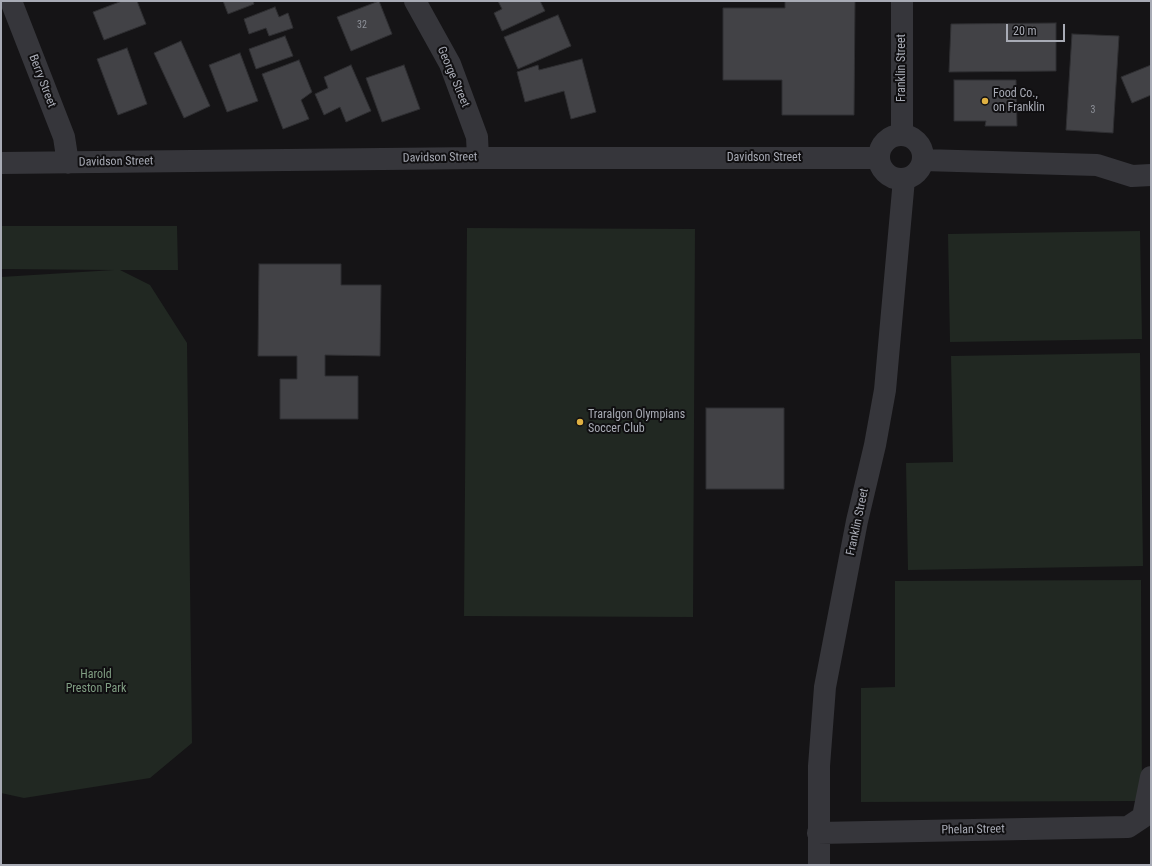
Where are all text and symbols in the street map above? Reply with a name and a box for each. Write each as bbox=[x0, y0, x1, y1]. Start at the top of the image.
scale bar bbox=[1008, 16, 1067, 42]
house number: 32 bbox=[357, 19, 367, 31]
text: 20 m bbox=[1013, 24, 1037, 38]
street label: Franklin Street bbox=[895, 34, 909, 102]
street label: George Street bbox=[434, 44, 472, 110]
street label: Berry Street bbox=[25, 53, 59, 109]
place label: Food Co., on Franklin bbox=[993, 87, 1045, 115]
marker: Food Co., on Franklin bbox=[980, 96, 990, 106]
house number: 3 bbox=[1091, 104, 1095, 116]
street label: Davidson Street bbox=[403, 150, 477, 166]
street label: Davidson Street bbox=[727, 151, 801, 165]
street label: Davidson Street bbox=[79, 154, 153, 170]
place label: Traralgon Olympians Soccer Club bbox=[588, 408, 685, 436]
marker: Traralgon Olympians Soccer Club bbox=[575, 417, 585, 427]
street label: Franklin Street bbox=[844, 487, 872, 557]
park label: Harold Preston Park bbox=[66, 668, 126, 696]
street label: Phelan Street bbox=[941, 822, 1005, 838]

